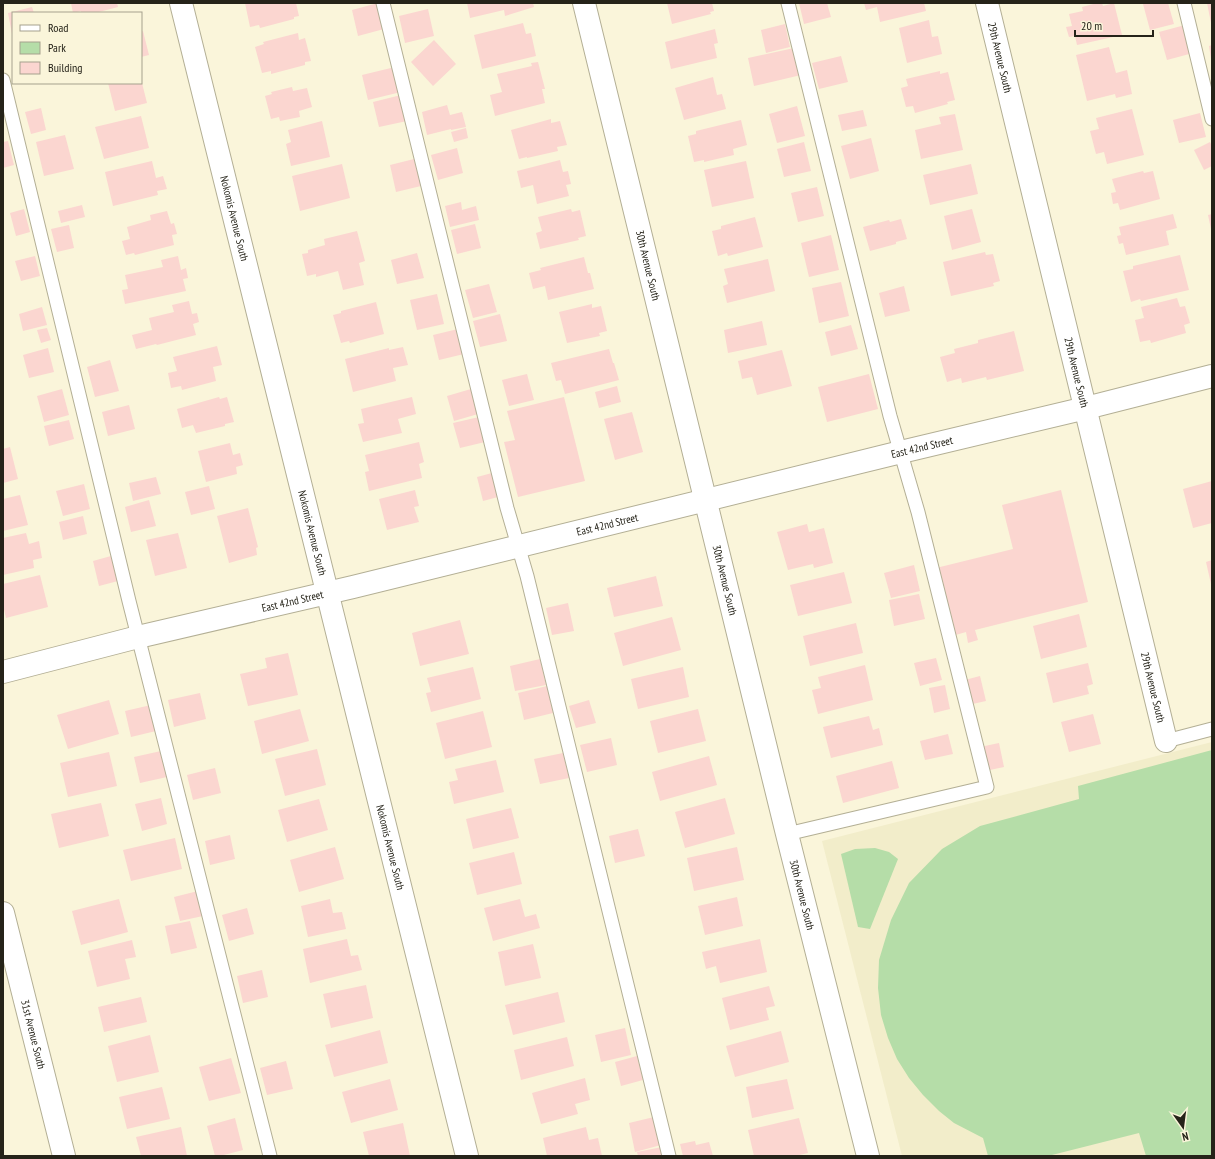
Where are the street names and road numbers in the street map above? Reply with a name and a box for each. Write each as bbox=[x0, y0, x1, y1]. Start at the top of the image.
street label: 29th Avenue South bbox=[985, 21, 1015, 94]
street label: Nokomis Avenue South bbox=[217, 174, 252, 263]
street label: 30th Avenue South bbox=[633, 229, 663, 302]
street label: 29th Avenue South bbox=[1061, 336, 1092, 409]
street label: East 42nd Street bbox=[890, 433, 954, 461]
street label: Nokomis Avenue South bbox=[295, 489, 330, 577]
street label: East 42nd Street bbox=[575, 510, 639, 539]
street label: 30th Avenue South bbox=[710, 543, 740, 617]
street label: East 42nd Street bbox=[260, 587, 325, 615]
street label: 29th Avenue South bbox=[1138, 650, 1168, 724]
street label: Nokomis Avenue South bbox=[373, 803, 408, 892]
street label: 30th Avenue South bbox=[787, 858, 818, 932]
street label: 31st Avenue South bbox=[18, 998, 49, 1071]

